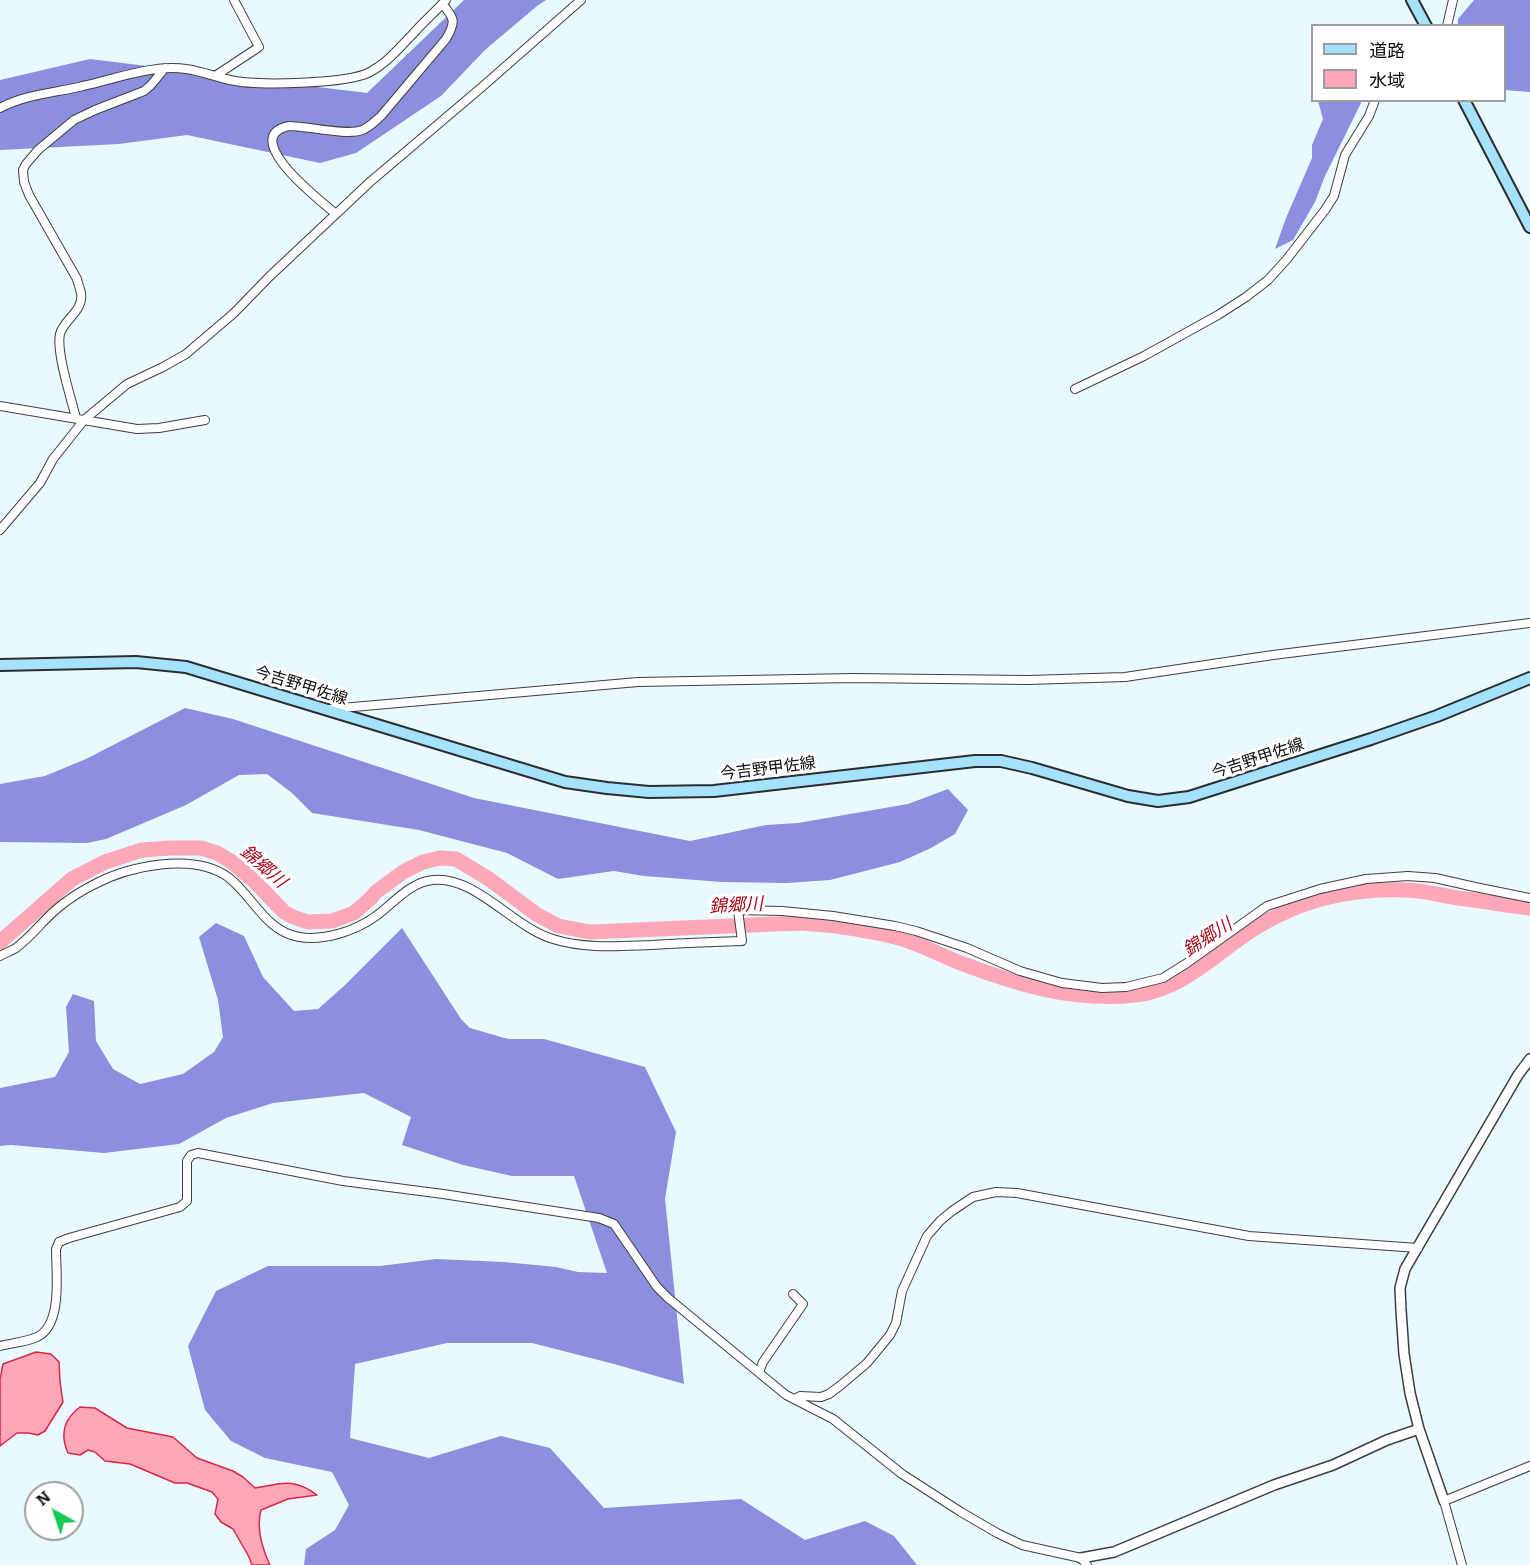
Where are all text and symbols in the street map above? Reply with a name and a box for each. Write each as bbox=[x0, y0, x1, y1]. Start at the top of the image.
legend bbox=[1311, 24, 1506, 102]
text: 道路 bbox=[1369, 40, 1405, 62]
text: 水域 bbox=[1369, 70, 1405, 92]
street label: 今吉野甲佐線 bbox=[252, 663, 350, 709]
street label: 今吉野甲佐線 bbox=[1209, 735, 1307, 783]
street label: 今吉野甲佐線 bbox=[719, 754, 817, 784]
water label: 錦郷川 bbox=[236, 841, 290, 893]
water label: 錦郷川 bbox=[708, 894, 764, 918]
water label: 錦郷川 bbox=[1179, 914, 1237, 962]
north arrow bbox=[24, 1481, 84, 1541]
text: N bbox=[33, 1487, 54, 1510]

